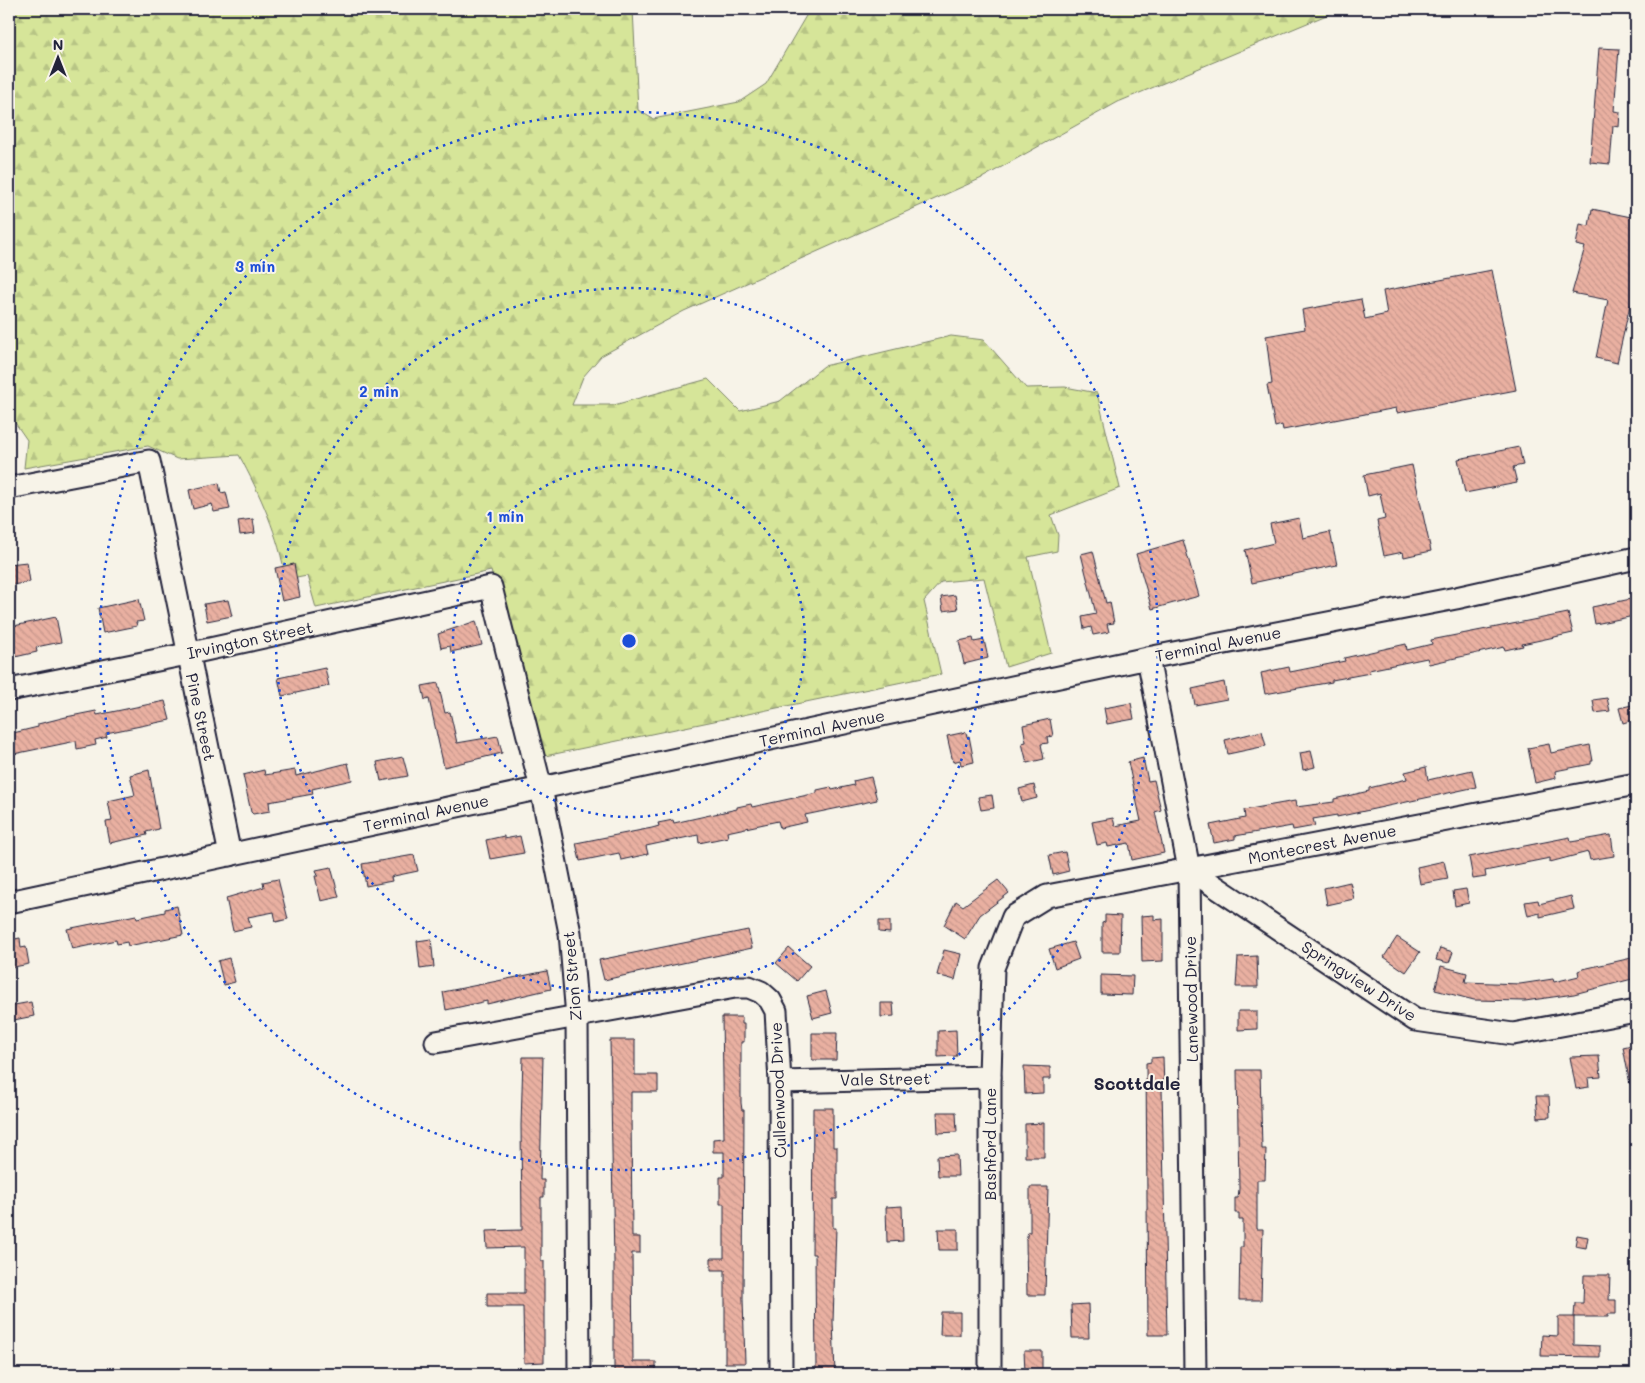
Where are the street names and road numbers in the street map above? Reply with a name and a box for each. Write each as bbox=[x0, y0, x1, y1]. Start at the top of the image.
street label: Irvington Street bbox=[185, 616, 315, 663]
street label: Terminal Avenue bbox=[1153, 621, 1283, 666]
street label: Pine Street bbox=[182, 671, 221, 763]
street label: Terminal Avenue bbox=[757, 704, 887, 751]
street label: Terminal Avenue bbox=[361, 789, 491, 836]
street label: Montecrest Avenue bbox=[1246, 819, 1398, 868]
street label: Zion Street bbox=[557, 930, 586, 1022]
street label: Lanewood Drive bbox=[1179, 936, 1202, 1062]
street label: Springview Drive bbox=[1298, 936, 1421, 1026]
street label: Cullenwood Drive bbox=[765, 1022, 790, 1158]
street label: Vale Street bbox=[840, 1067, 930, 1090]
street label: Bashford Lane bbox=[979, 1088, 1000, 1200]

